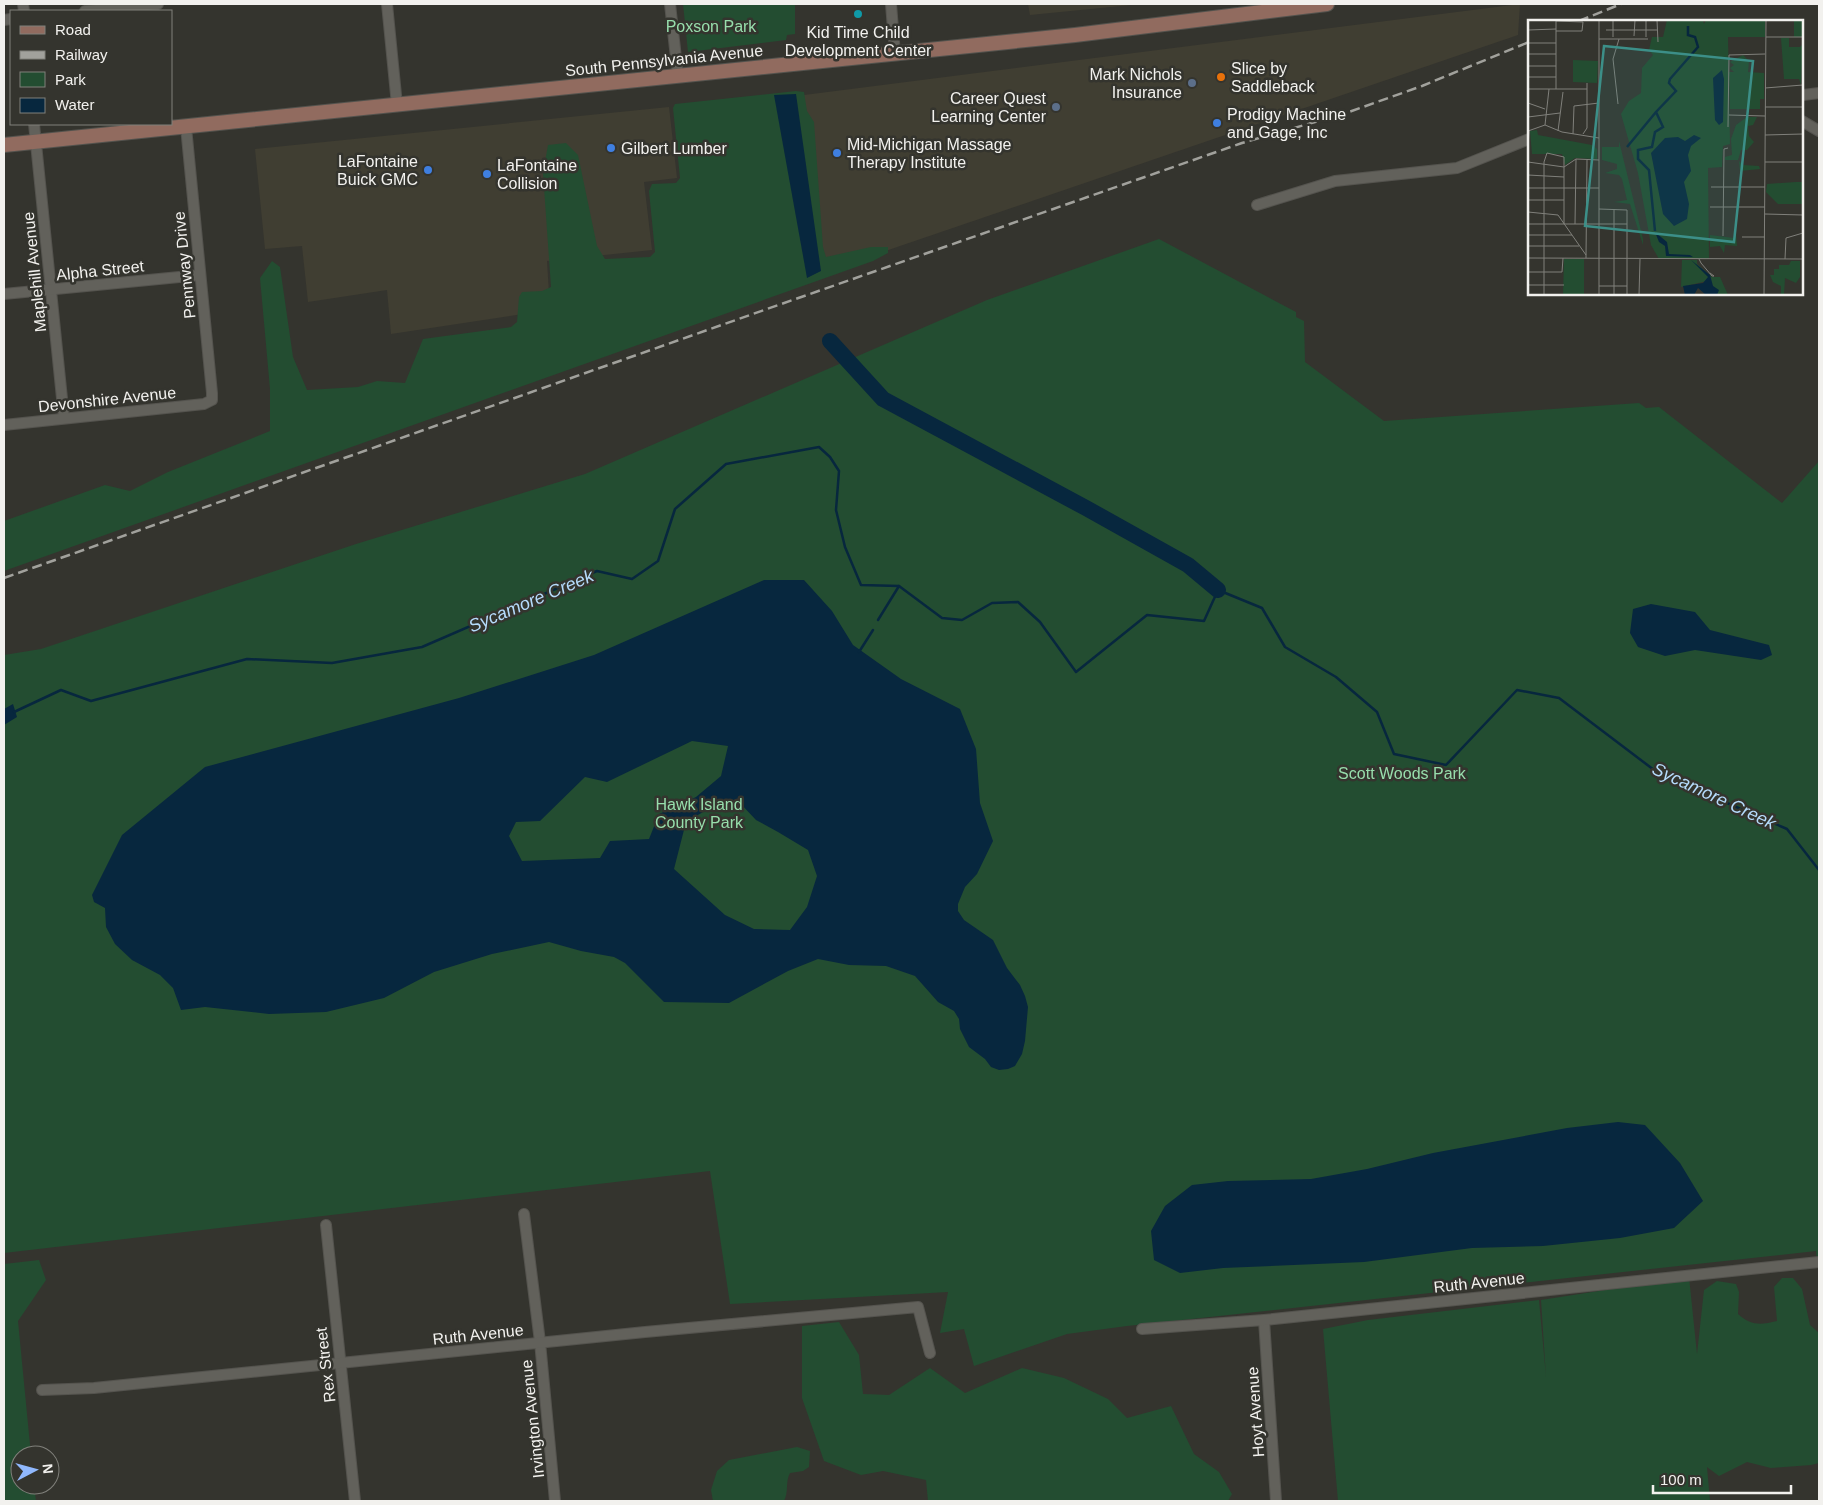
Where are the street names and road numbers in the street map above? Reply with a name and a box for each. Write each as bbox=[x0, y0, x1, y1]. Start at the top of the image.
street label: South Pennsylvania Avenue bbox=[564, 42, 764, 79]
street label: Pennway Drive bbox=[170, 210, 199, 319]
street label: Maplehill Avenue bbox=[20, 211, 49, 333]
street label: Alpha Street bbox=[55, 257, 145, 284]
street label: Devonshire Avenue bbox=[37, 384, 177, 415]
street label: Ruth Avenue bbox=[1433, 1269, 1525, 1296]
street label: Ruth Avenue bbox=[432, 1321, 524, 1348]
street label: Rex Street bbox=[312, 1326, 339, 1403]
street label: Irvington Avenue bbox=[518, 1359, 547, 1479]
street label: Hoyt Avenue bbox=[1244, 1366, 1267, 1458]

